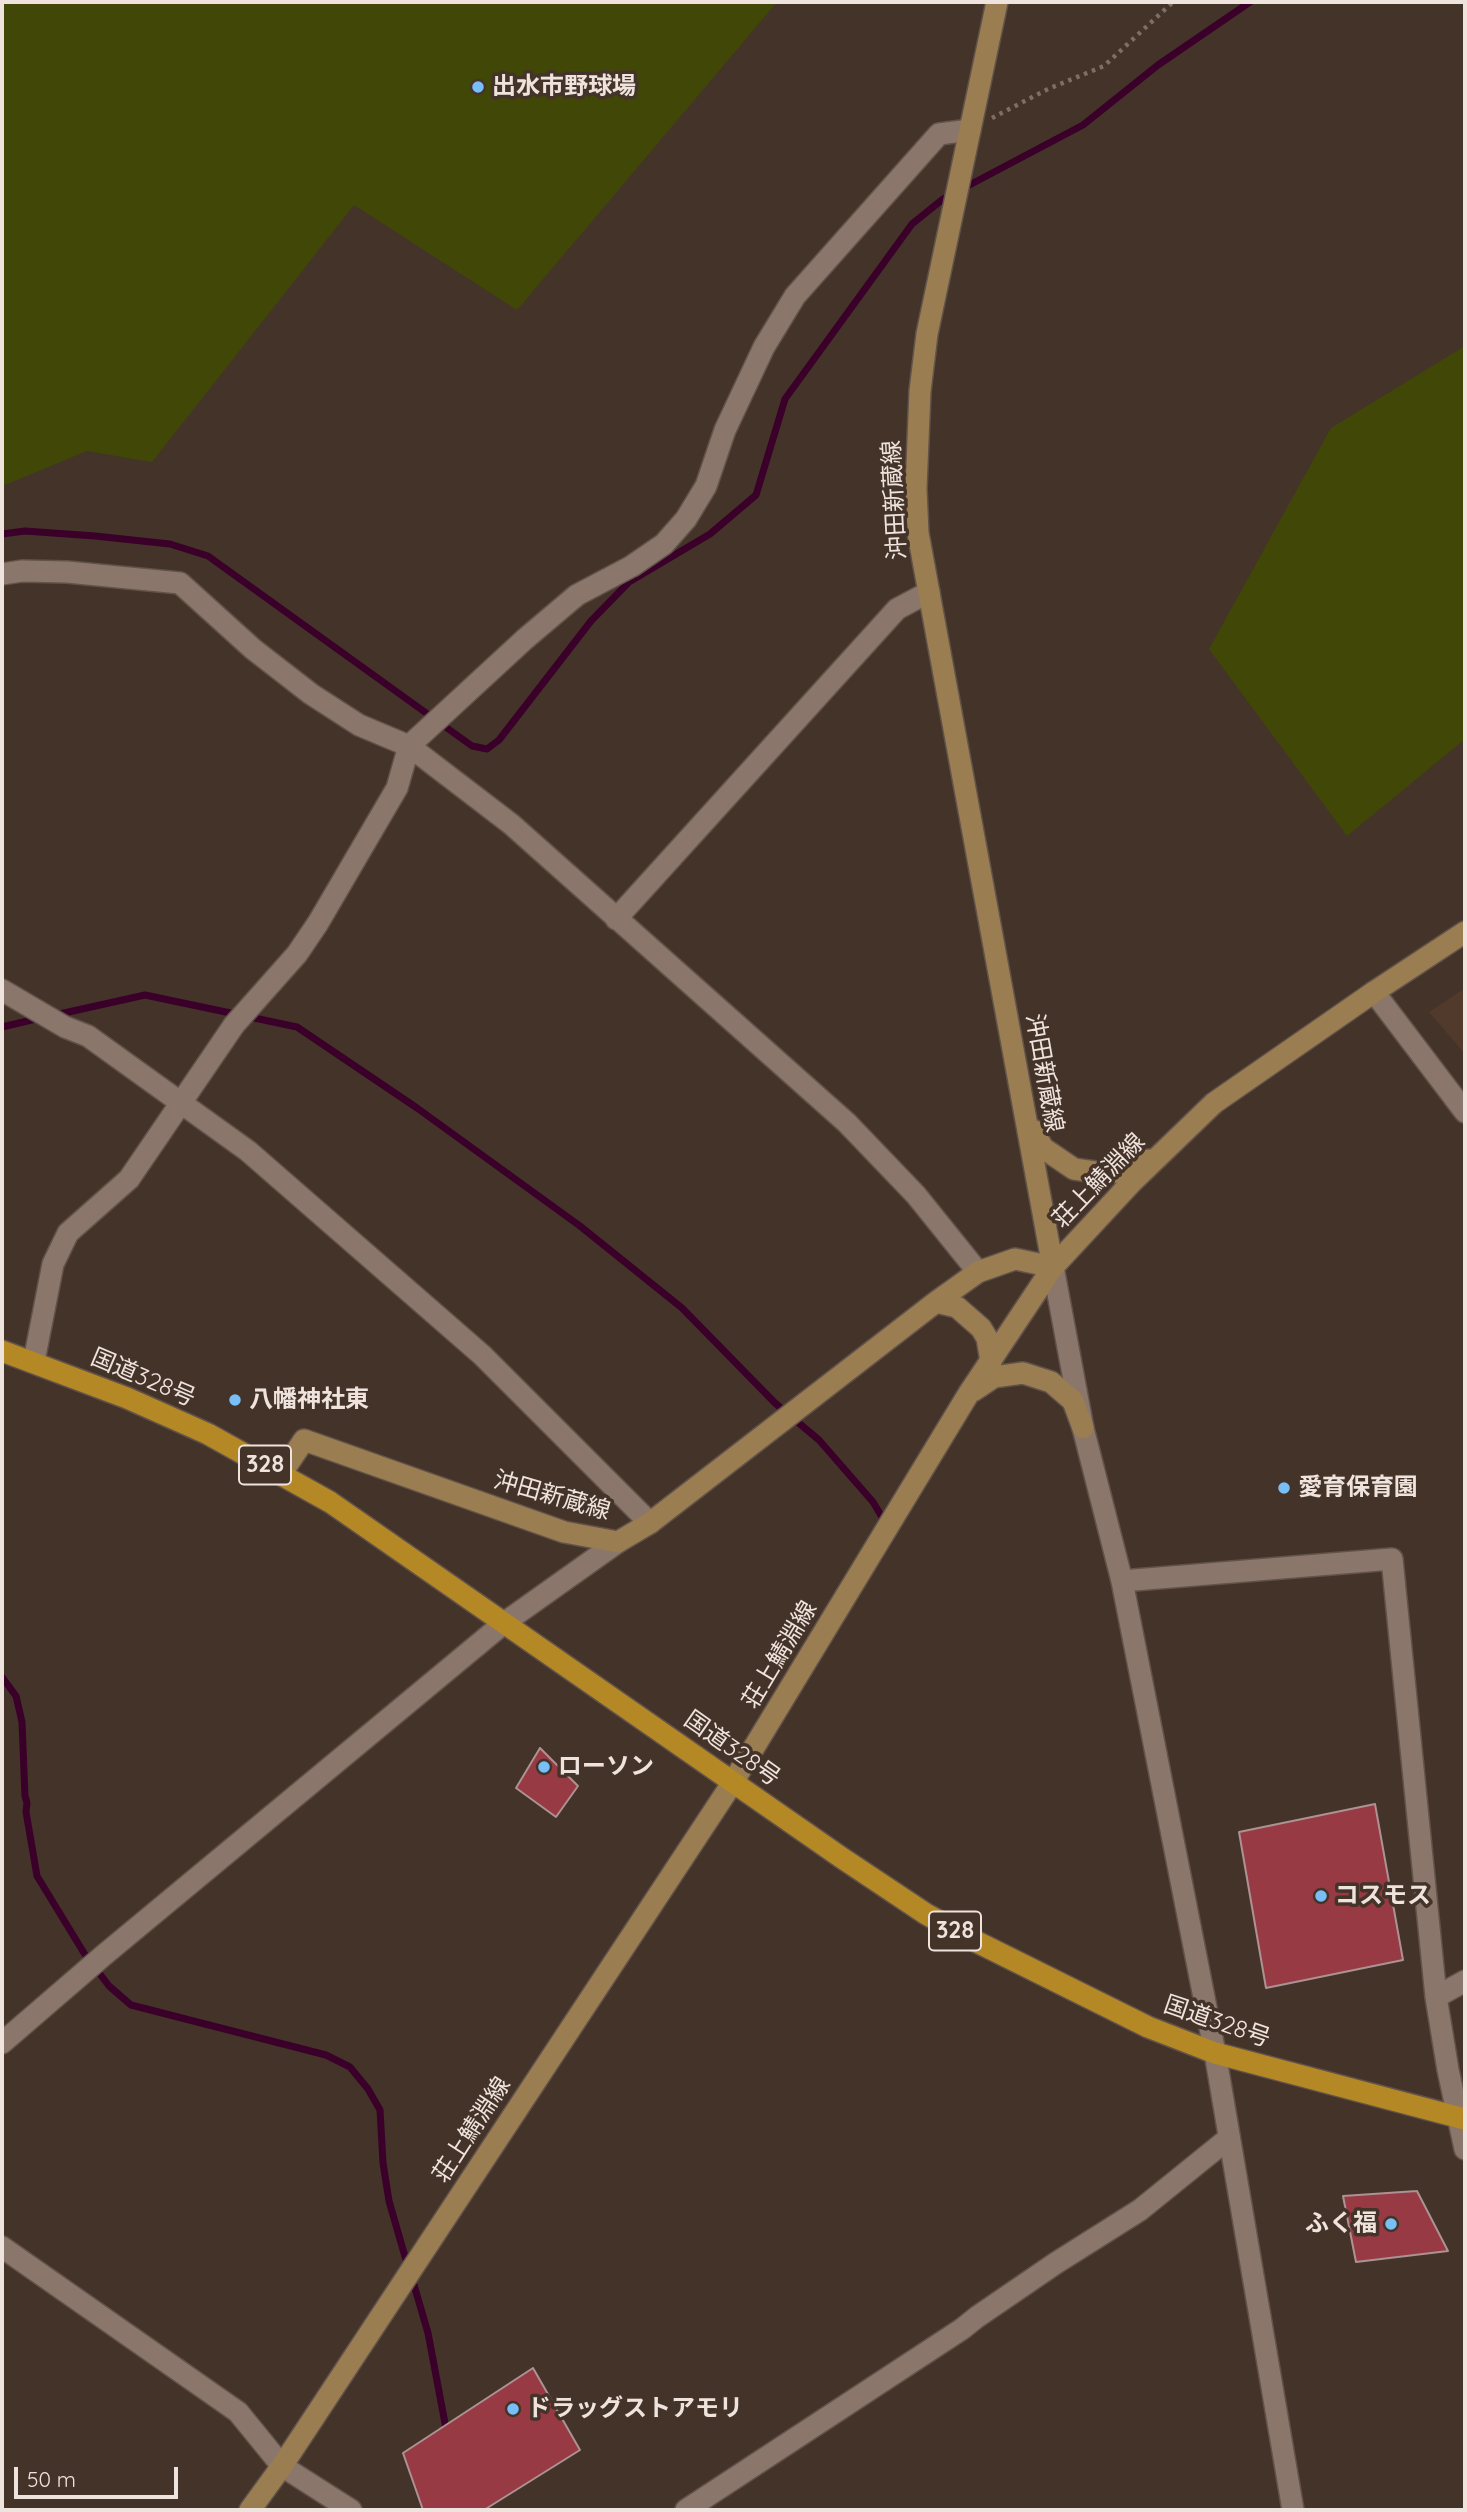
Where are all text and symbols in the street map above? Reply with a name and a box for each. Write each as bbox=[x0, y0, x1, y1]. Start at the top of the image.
place label: 出水市野球場 bbox=[492, 73, 636, 101]
marker: 出水市野球場 bbox=[470, 79, 486, 95]
street label: 沖田新蔵線 bbox=[877, 439, 913, 561]
street label: 沖田新蔵線 bbox=[1019, 1011, 1069, 1135]
street label: 荘上鯖淵線 bbox=[1047, 1128, 1151, 1234]
street label: 国道328号 bbox=[86, 1343, 200, 1413]
place label: 八幡神社東 bbox=[249, 1386, 369, 1414]
marker: 八幡神社東 bbox=[227, 1392, 243, 1408]
road number: 328 bbox=[239, 1446, 291, 1484]
street label: 沖田新蔵線 bbox=[490, 1466, 614, 1526]
place label: 愛育保育園 bbox=[1298, 1474, 1418, 1502]
marker: 愛育保育園 bbox=[1276, 1480, 1292, 1496]
street label: 荘上鯖淵線 bbox=[737, 1596, 823, 1714]
street label: 国道328号 bbox=[678, 1705, 786, 1793]
place label: ローソン bbox=[558, 1753, 654, 1781]
marker: ローソン bbox=[536, 1759, 552, 1775]
place label: コスモス bbox=[1335, 1882, 1431, 1910]
marker: コスモス bbox=[1313, 1888, 1329, 1904]
road number: 328 bbox=[929, 1912, 981, 1950]
street label: 国道328号 bbox=[1160, 1990, 1274, 2054]
street label: 荘上鯖淵線 bbox=[427, 2072, 517, 2188]
place label: ふく福 bbox=[1305, 2210, 1377, 2238]
marker: ふく福 bbox=[1383, 2216, 1399, 2232]
place label: ドラッグストアモリ bbox=[527, 2395, 743, 2423]
marker: ドラッグストアモリ bbox=[505, 2401, 521, 2417]
scale bar bbox=[18, 2452, 182, 2496]
text: 50 m bbox=[27, 2466, 76, 2492]

